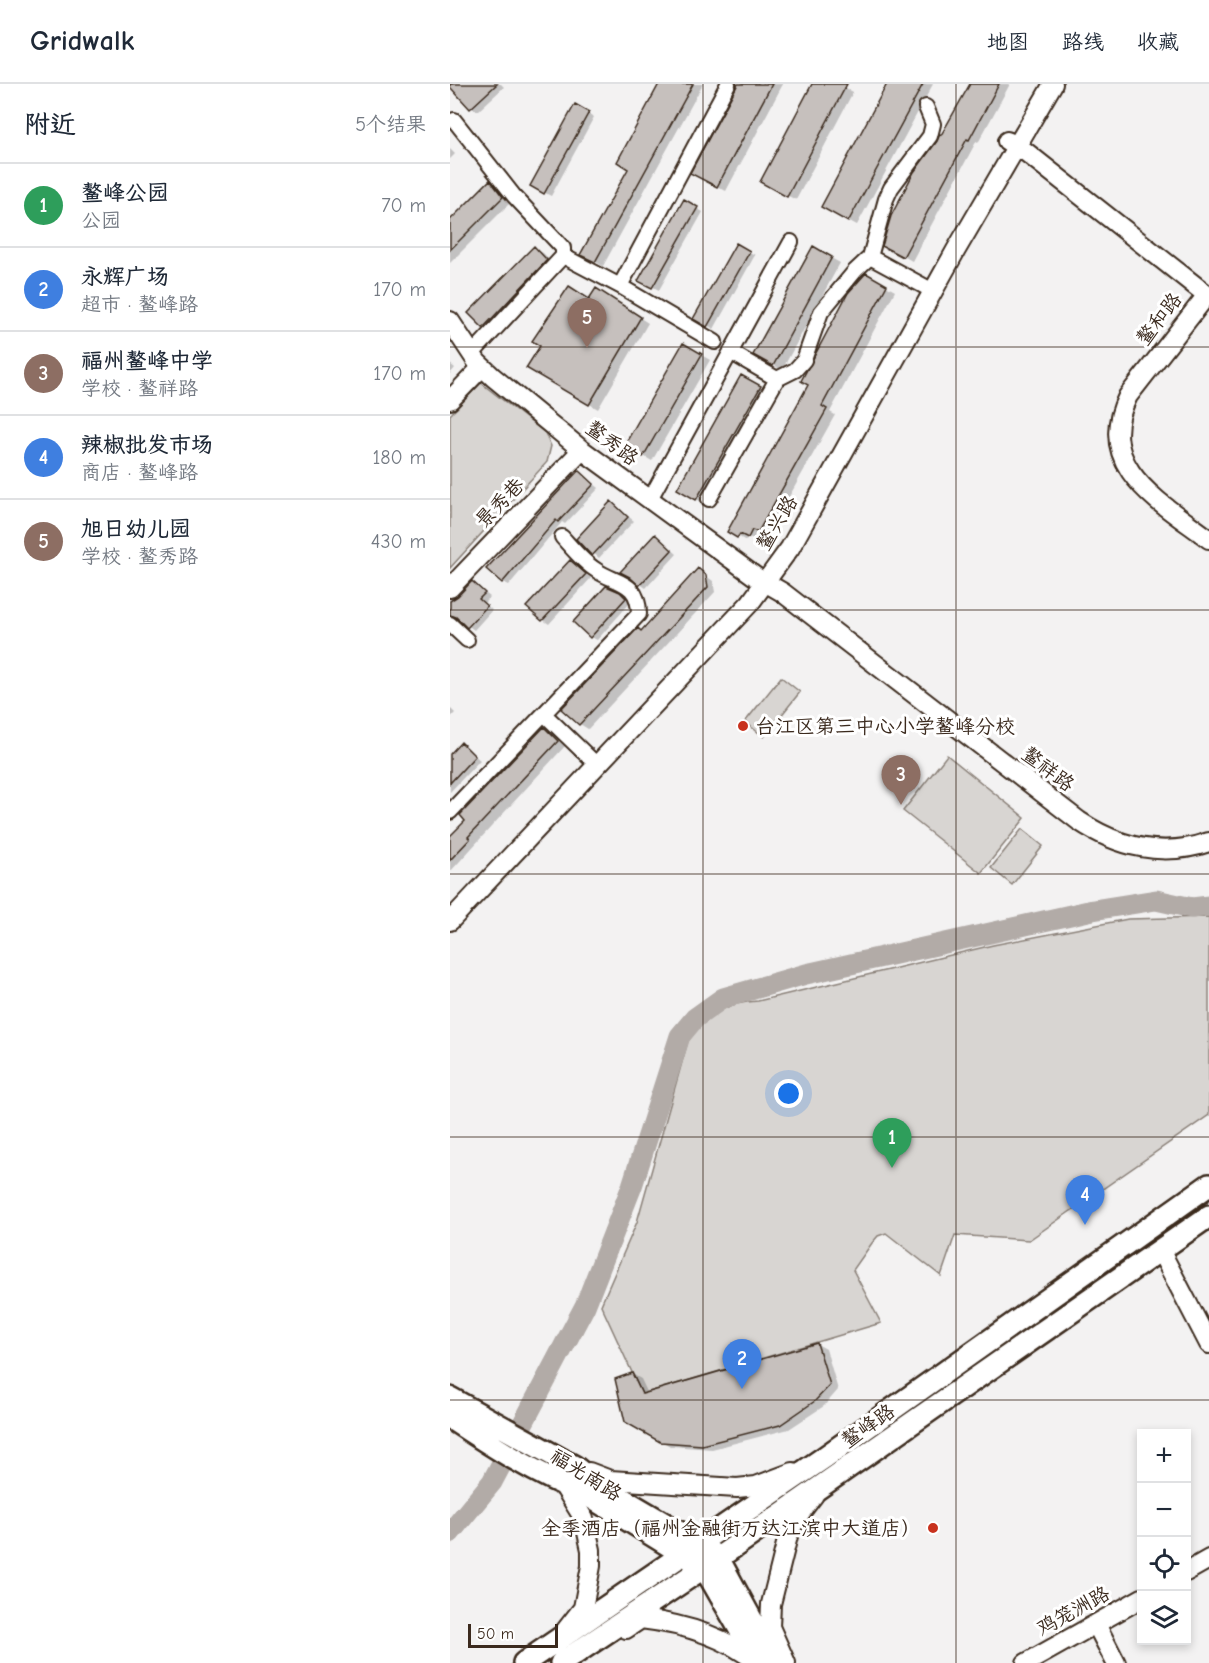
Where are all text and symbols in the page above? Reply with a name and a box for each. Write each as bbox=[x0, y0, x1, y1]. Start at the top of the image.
text: Gridwalk bbox=[30, 25, 134, 57]
text: 地图 bbox=[987, 30, 1029, 54]
text: 路线 bbox=[1062, 30, 1104, 54]
text: 收藏 bbox=[1137, 30, 1179, 54]
text: 附近 bbox=[24, 110, 76, 140]
text: 5个结果 bbox=[355, 113, 426, 136]
text: 鳌峰公园 bbox=[81, 180, 169, 206]
text: 1 bbox=[40, 194, 47, 217]
text: 70 m bbox=[381, 194, 426, 217]
text: 公园 bbox=[81, 209, 121, 232]
text: 永辉广场 bbox=[81, 264, 169, 290]
text: 2 bbox=[39, 278, 48, 301]
text: 170 m bbox=[373, 278, 426, 301]
street label: 鳌和路 bbox=[1131, 287, 1187, 350]
text: 超市 · 鳌峰路 bbox=[81, 293, 198, 316]
pin: 5 bbox=[568, 298, 606, 348]
text: 福州鳌峰中学 bbox=[81, 348, 213, 374]
text: 3 bbox=[39, 362, 48, 385]
text: 170 m bbox=[373, 362, 426, 385]
text: 学校 · 鳌祥路 bbox=[81, 377, 198, 400]
street label: 鳌秀路 bbox=[581, 416, 644, 471]
text: 辣椒批发市场 bbox=[81, 432, 213, 458]
text: 4 bbox=[39, 446, 48, 469]
text: 180 m bbox=[372, 446, 426, 469]
text: 商店 · 鳌峰路 bbox=[81, 461, 198, 484]
street label: 景秀巷 bbox=[471, 473, 530, 533]
street label: 鳌兴路 bbox=[752, 491, 803, 555]
text: 旭日幼儿园 bbox=[81, 516, 191, 542]
text: 5 bbox=[38, 530, 49, 553]
text: 430 m bbox=[371, 530, 426, 553]
text: 学校 · 鳌秀路 bbox=[81, 545, 198, 568]
place label: 台江区第三中心小学鳌峰分校 bbox=[755, 715, 1015, 738]
marker: 台江区第三中心小学鳌峰分校 bbox=[736, 719, 750, 733]
street label: 鳌祥路 bbox=[1017, 742, 1080, 797]
pin: 3 bbox=[882, 756, 920, 805]
your location bbox=[774, 1079, 803, 1108]
pin: 1 bbox=[872, 1118, 912, 1168]
pin: 4 bbox=[1066, 1176, 1104, 1225]
pin: 2 bbox=[722, 1340, 762, 1389]
street label: 鳌峰路 bbox=[837, 1399, 900, 1453]
map controls bbox=[1137, 1429, 1191, 1645]
button: + bbox=[1137, 1429, 1191, 1483]
street label: 福光南路 bbox=[546, 1444, 627, 1506]
button: − bbox=[1137, 1483, 1191, 1537]
place label: 全季酒店（福州金融街万达江滨中大道店） bbox=[541, 1517, 921, 1540]
marker: 全季酒店（福州金融街万达江滨中大道店） bbox=[926, 1521, 940, 1535]
button: locate bbox=[1137, 1537, 1191, 1591]
street label: 鸡笼洲路 bbox=[1032, 1581, 1114, 1640]
button: layers bbox=[1137, 1591, 1191, 1645]
scale bar bbox=[468, 1621, 558, 1648]
text: 50 m bbox=[477, 1625, 514, 1643]

